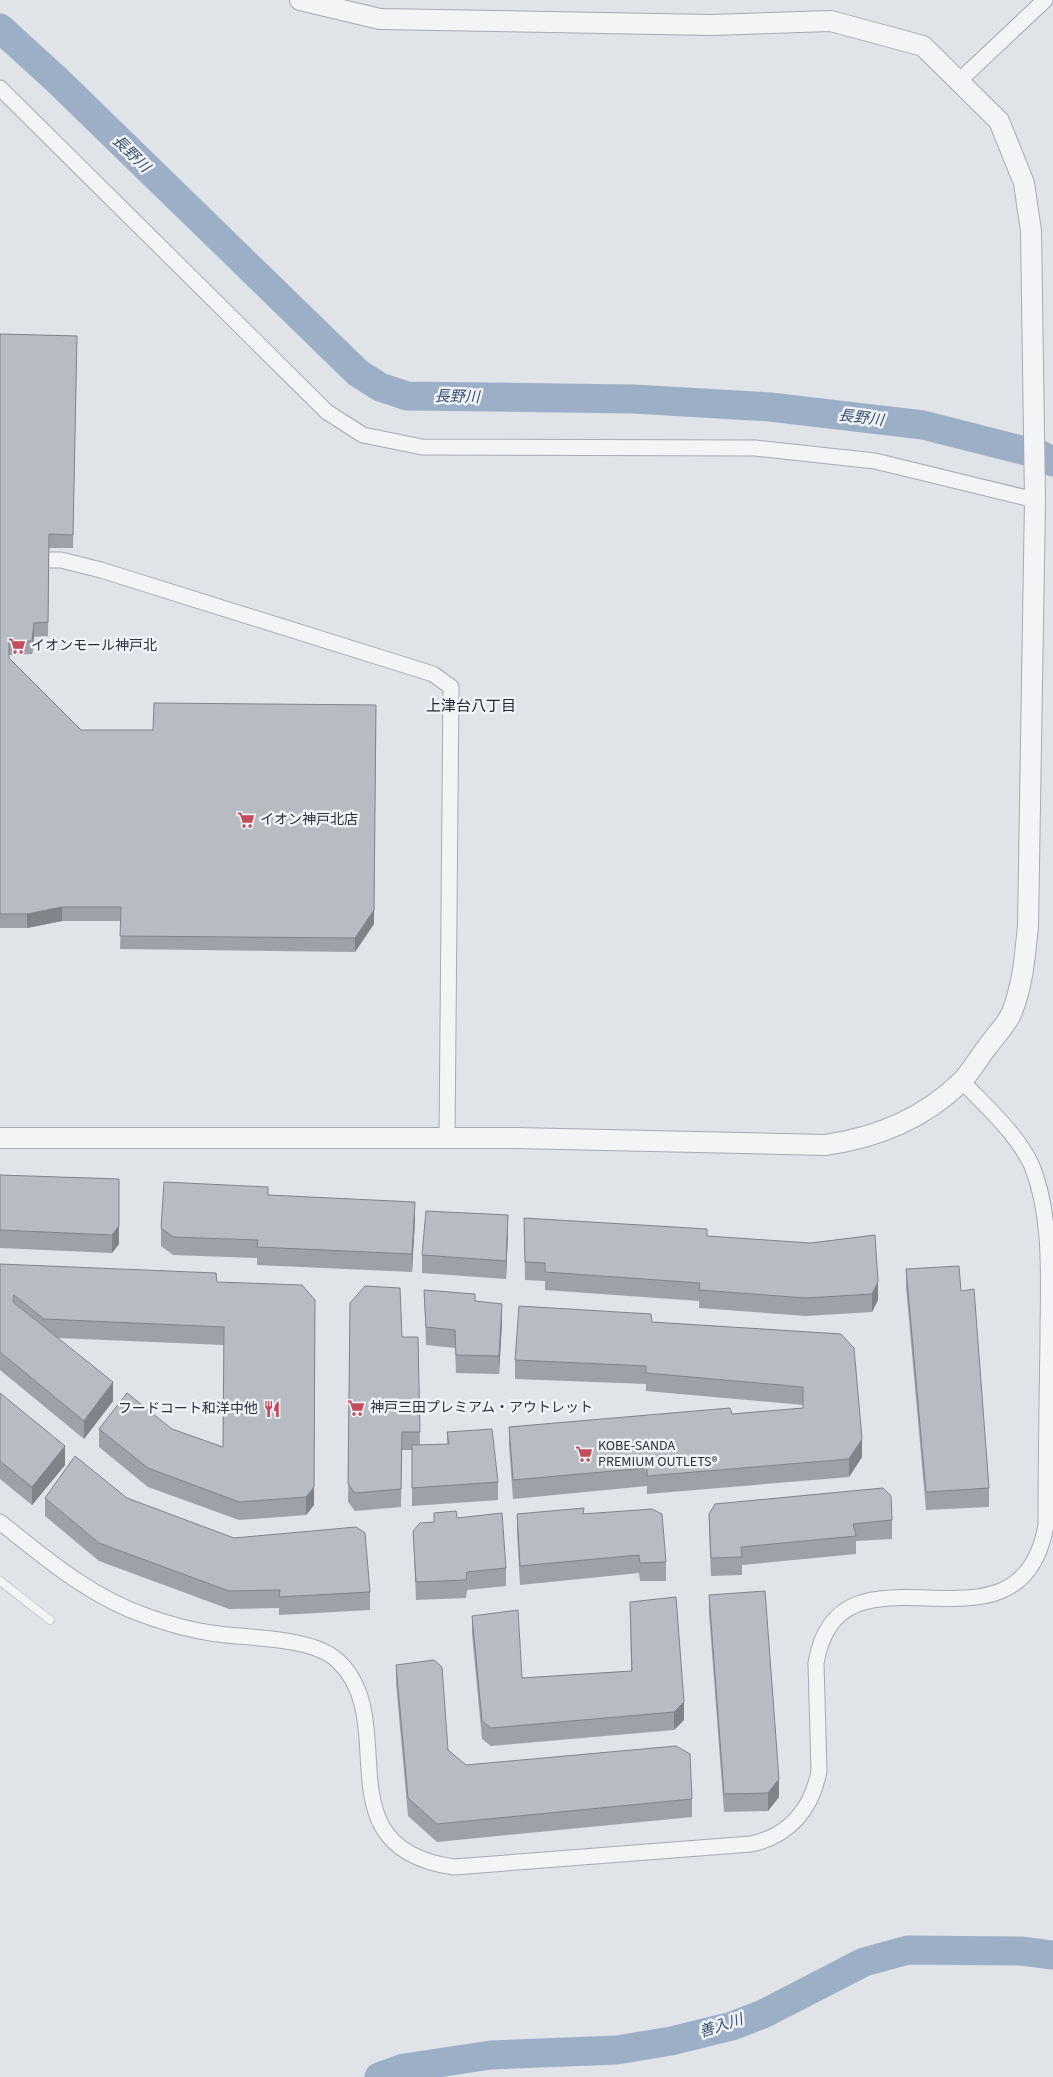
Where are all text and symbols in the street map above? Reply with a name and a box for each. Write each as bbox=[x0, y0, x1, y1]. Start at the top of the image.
water label: 長野川 bbox=[108, 131, 156, 179]
water label: 長野川 bbox=[434, 386, 482, 408]
water label: 長野川 bbox=[837, 405, 887, 431]
supermarket icon: イオンモール神戸北 bbox=[7, 636, 27, 656]
place label: イオンモール神戸北 bbox=[31, 636, 157, 656]
district label: 上津台八丁目 bbox=[426, 696, 516, 717]
supermarket icon: イオン神戸北店 bbox=[236, 810, 256, 830]
place label: イオン神戸北店 bbox=[260, 810, 358, 830]
supermarket icon: 神戸三田プレミアム・アウトレット bbox=[346, 1398, 366, 1418]
place label: 神戸三田プレミアム・アウトレット bbox=[370, 1398, 593, 1418]
place label: フードコート和洋中他 bbox=[118, 1399, 258, 1419]
restaurant icon: フードコート和洋中他 bbox=[262, 1399, 282, 1419]
place label: KOBE-SANDA PREMIUM OUTLETS® bbox=[598, 1436, 718, 1472]
supermarket icon: KOBE-SANDA PREMIUM OUTLETS® bbox=[574, 1444, 594, 1464]
water label: 善入川 bbox=[696, 2008, 748, 2043]

